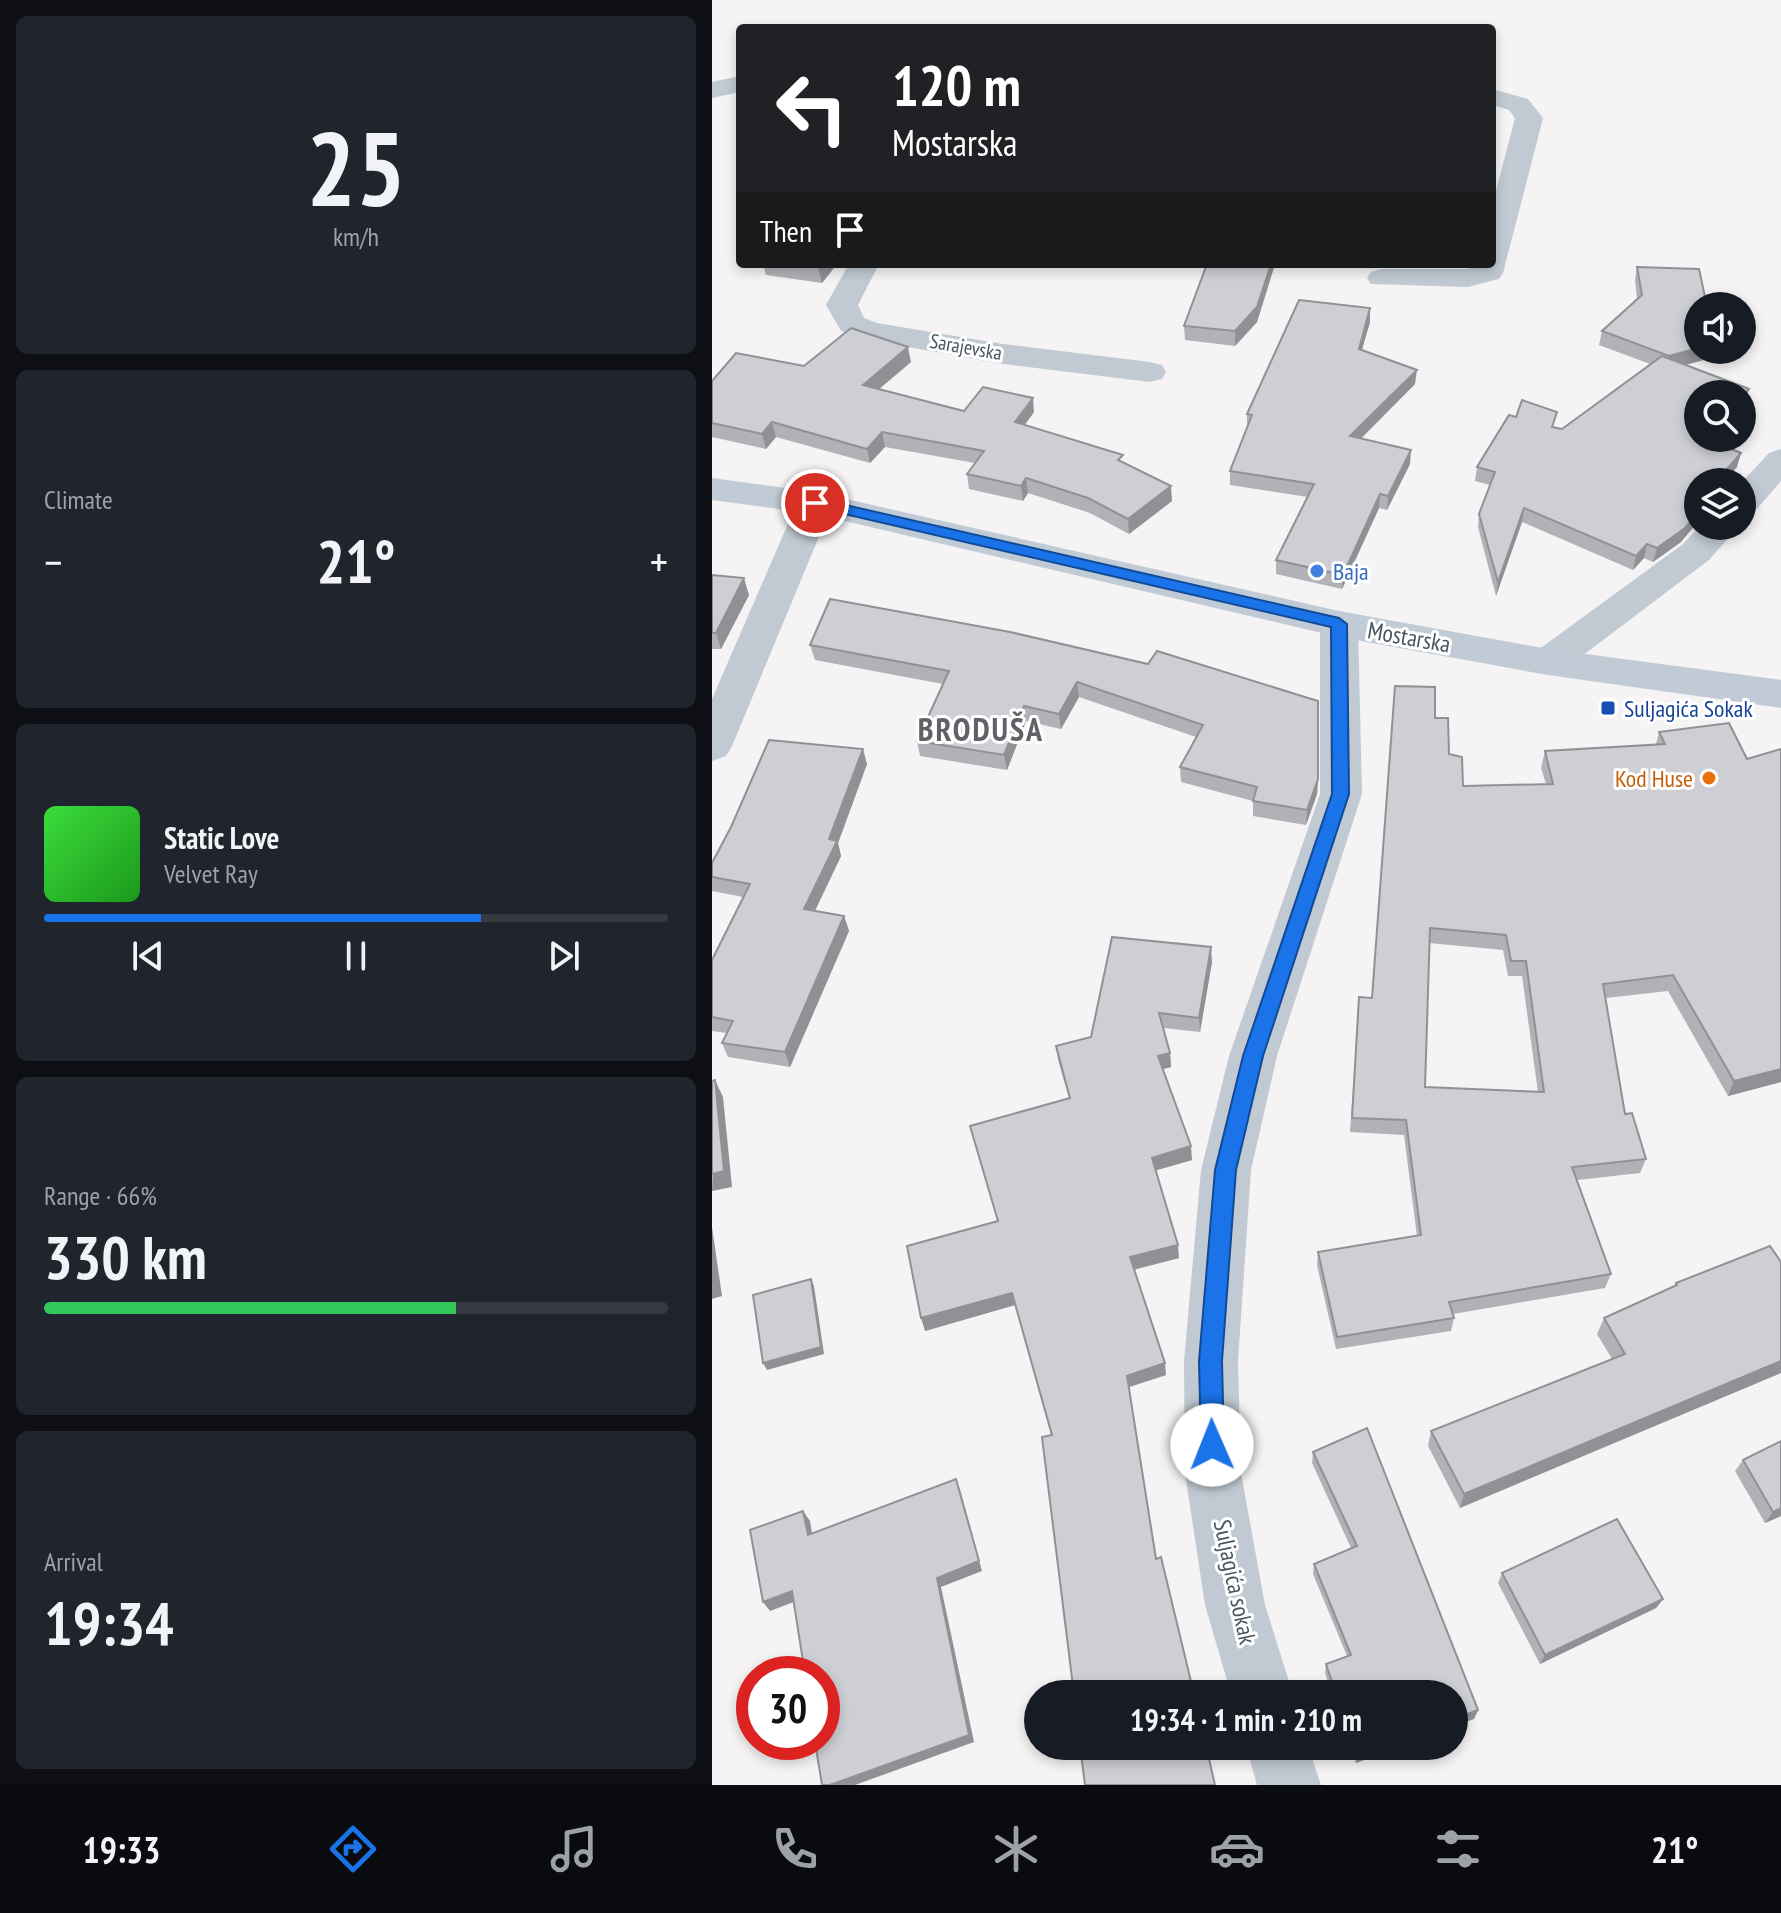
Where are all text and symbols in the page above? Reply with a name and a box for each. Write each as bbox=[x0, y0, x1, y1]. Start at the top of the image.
text: 120 m bbox=[892, 49, 1021, 121]
icon: left bbox=[760, 56, 864, 160]
text: 25 bbox=[306, 100, 406, 235]
text: Mostarska bbox=[892, 119, 1017, 166]
icon: arrive bbox=[828, 208, 872, 252]
text: Then bbox=[760, 211, 812, 250]
text: km/h bbox=[333, 220, 379, 253]
map controls bbox=[1684, 292, 1756, 540]
button: sound bbox=[1684, 292, 1756, 364]
street label: Sarajevska bbox=[928, 328, 1004, 366]
button: search bbox=[1684, 380, 1756, 452]
button: layers bbox=[1684, 468, 1756, 540]
pin bbox=[781, 469, 849, 537]
icon: arrive bbox=[793, 481, 837, 525]
text: Climate bbox=[44, 483, 113, 516]
text: 21° bbox=[316, 522, 396, 600]
text: − bbox=[44, 533, 62, 590]
text: + bbox=[650, 533, 668, 590]
place label: Baja bbox=[1333, 556, 1369, 587]
marker: Baja bbox=[1308, 562, 1326, 580]
street label: Mostarska bbox=[1365, 614, 1453, 660]
place label: Suljagića Sokak bbox=[1624, 693, 1753, 724]
marker: Suljagića Sokak bbox=[1599, 699, 1617, 717]
district label: BRODUŠA bbox=[918, 708, 1044, 750]
place label: Kod Huse bbox=[1615, 763, 1693, 794]
marker: Kod Huse bbox=[1700, 769, 1718, 787]
text: Static Love bbox=[164, 818, 279, 857]
text: Velvet Ray bbox=[164, 857, 258, 890]
icon: previous bbox=[126, 934, 170, 978]
icon: pause bbox=[334, 934, 378, 978]
icon: next bbox=[542, 934, 586, 978]
text: Range · 66% bbox=[44, 1179, 157, 1212]
text: 330 km bbox=[44, 1218, 207, 1296]
position arrow bbox=[1170, 1403, 1254, 1487]
street label: Suljagića sokak bbox=[1207, 1517, 1263, 1648]
text: Arrival bbox=[44, 1545, 103, 1578]
text: 19:34 bbox=[44, 1584, 174, 1662]
speed limit sign: 30 bbox=[736, 1656, 840, 1760]
text: 19:34 · 1 min · 210 m bbox=[1130, 1700, 1362, 1739]
icon: directions bbox=[325, 1821, 381, 1877]
icon: music bbox=[546, 1821, 602, 1877]
icon: phone bbox=[767, 1821, 823, 1877]
icon: climate bbox=[988, 1821, 1044, 1877]
icon: car bbox=[1209, 1821, 1265, 1877]
icon: filters bbox=[1430, 1821, 1486, 1877]
text: 19:33 bbox=[82, 1826, 160, 1873]
text: 21° bbox=[1651, 1826, 1698, 1873]

